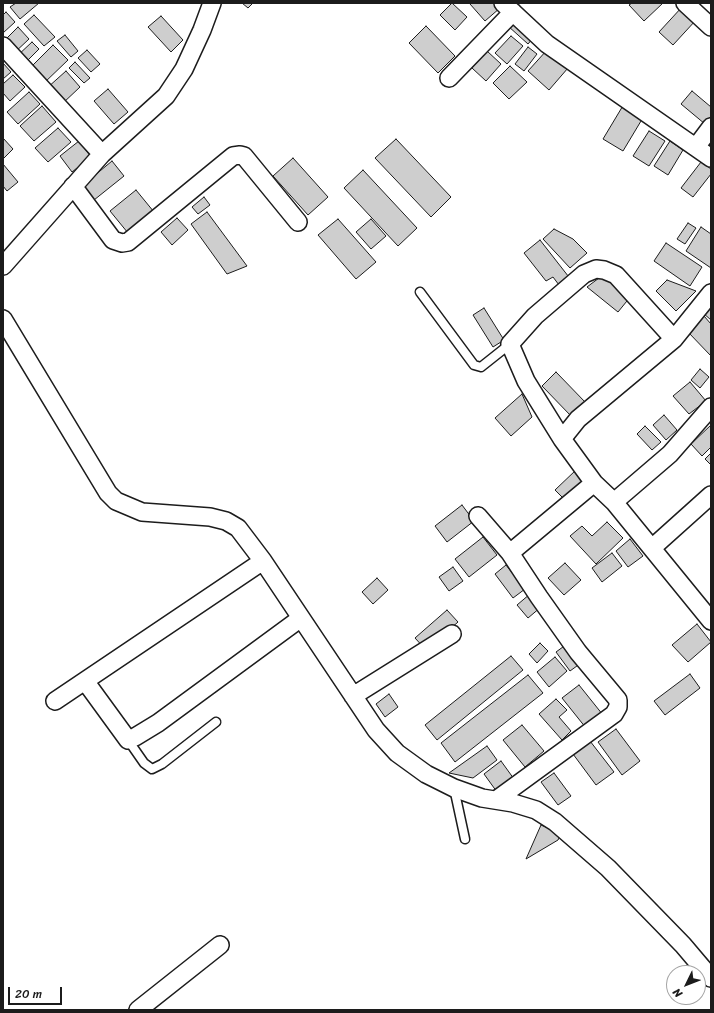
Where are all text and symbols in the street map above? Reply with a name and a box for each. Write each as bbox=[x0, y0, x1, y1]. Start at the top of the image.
north arrow bbox=[666, 965, 706, 1005]
scale bar bbox=[10, 979, 64, 1005]
text: 20 m bbox=[15, 983, 42, 1005]
text: N bbox=[668, 984, 687, 1002]

